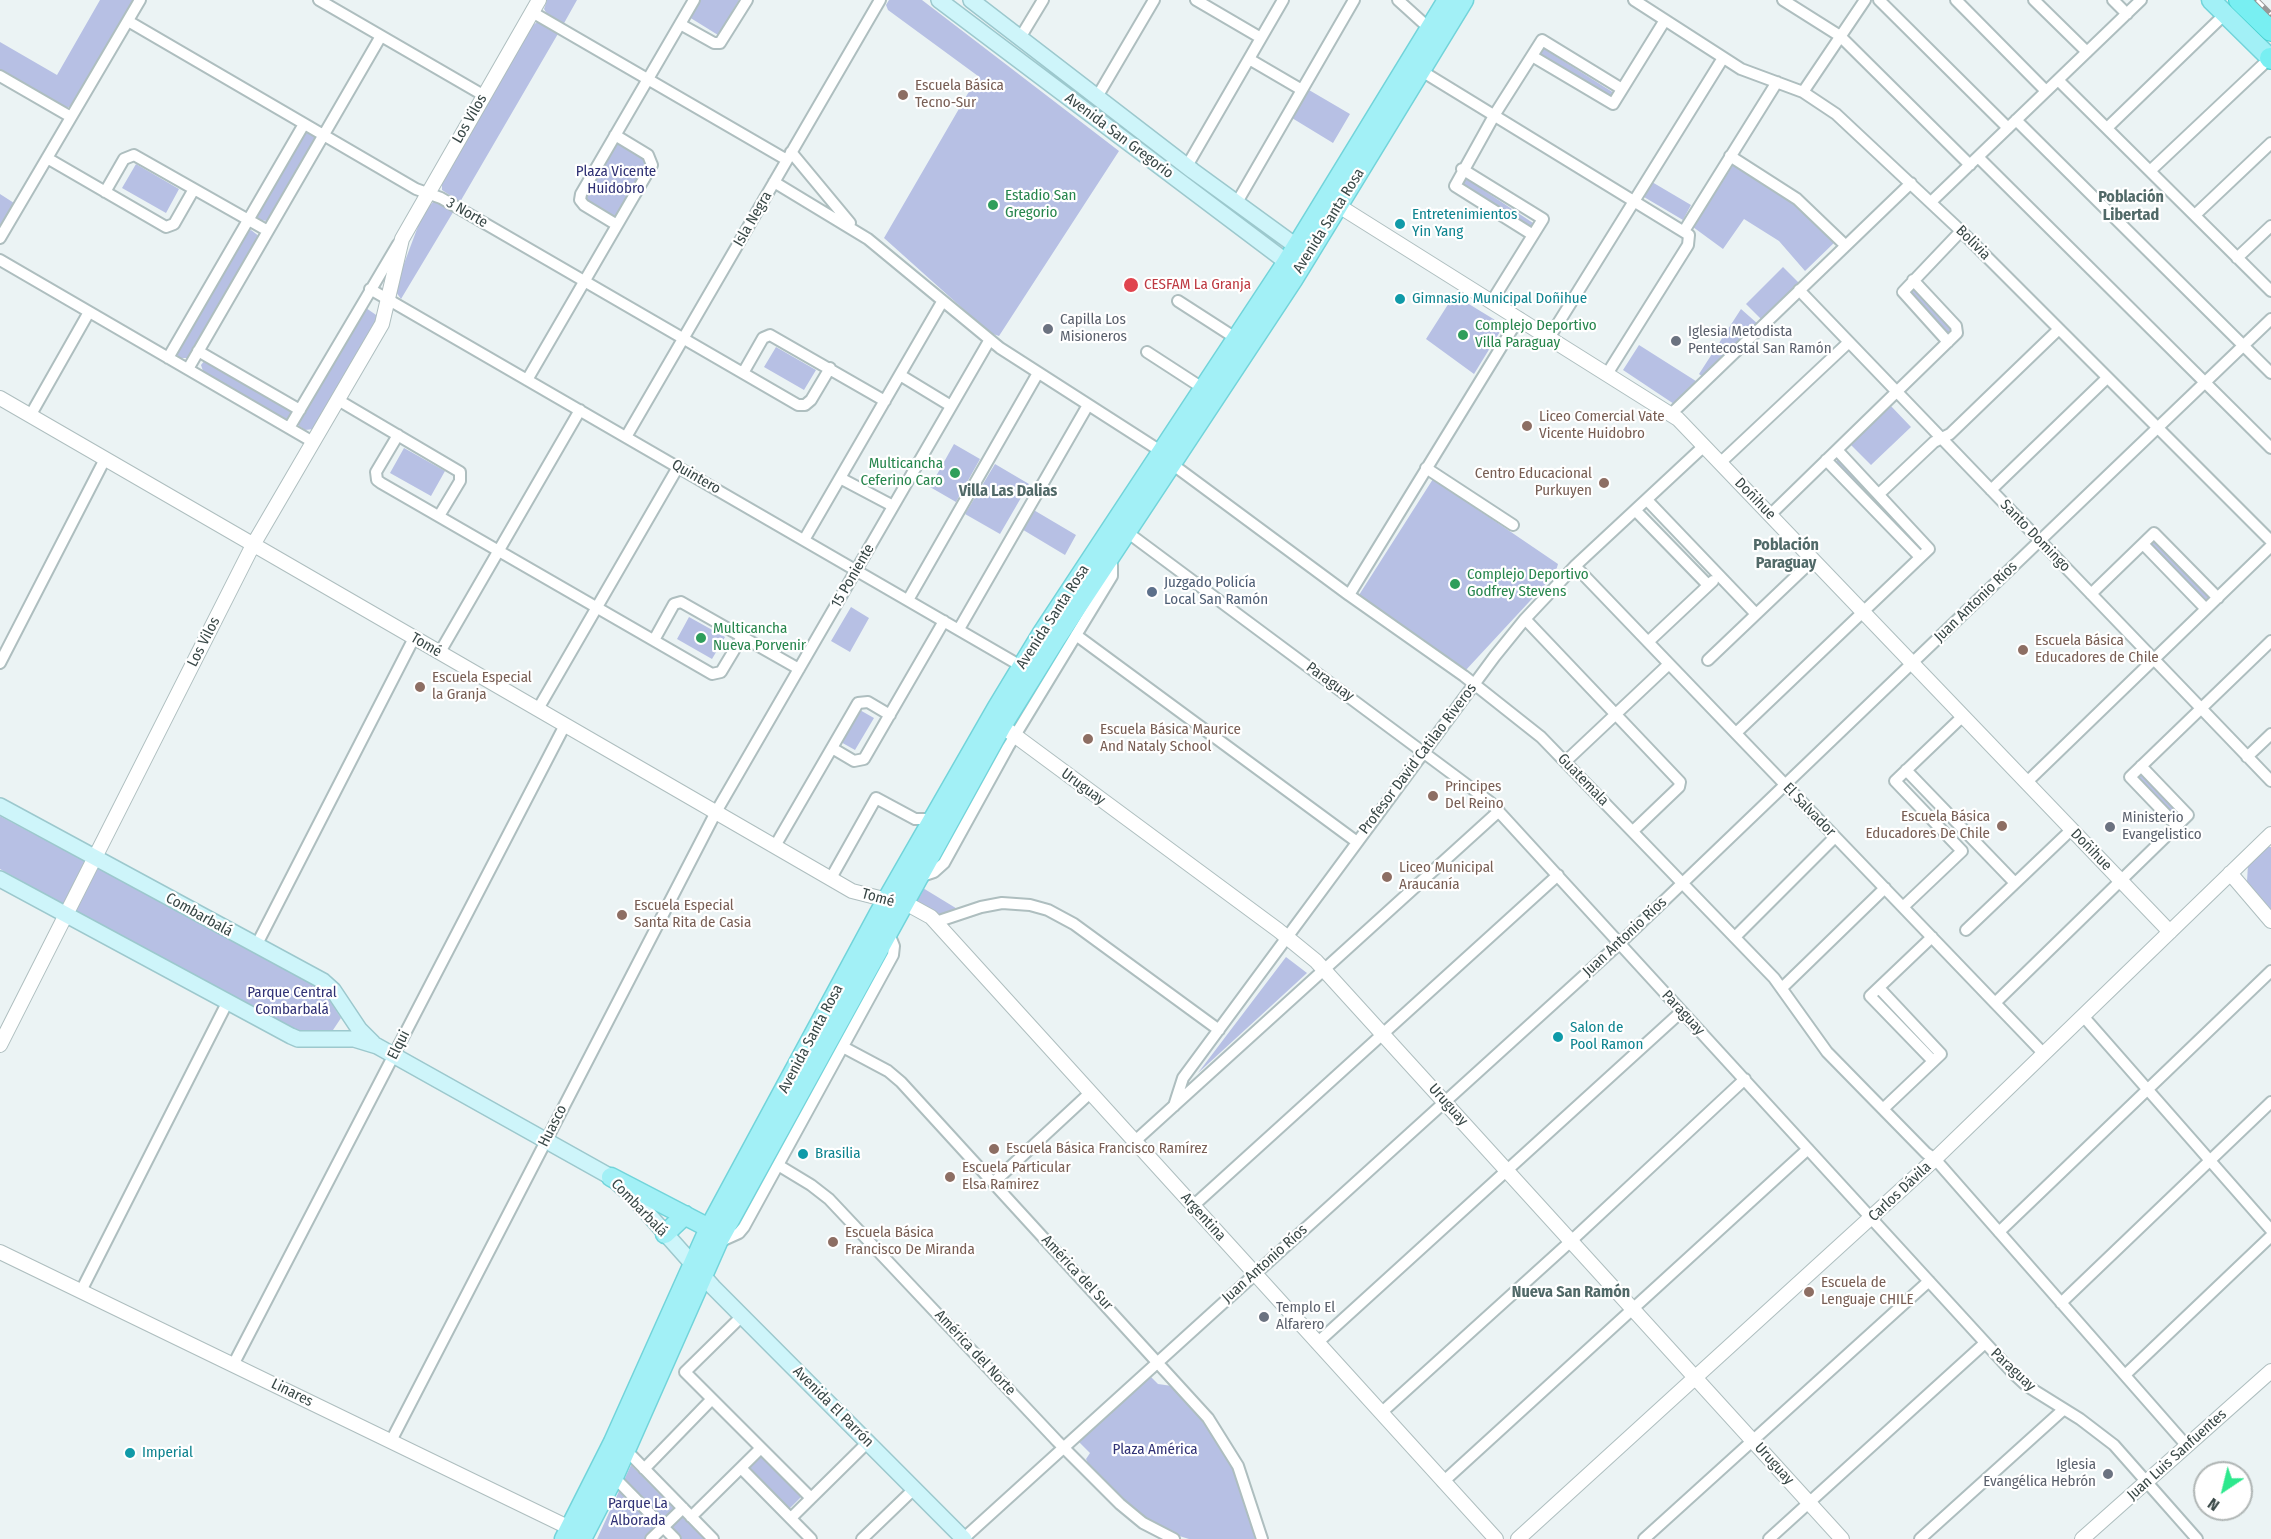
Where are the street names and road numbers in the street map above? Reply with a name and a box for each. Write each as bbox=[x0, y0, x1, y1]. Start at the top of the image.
street label: Avenida San Gregorio bbox=[1061, 89, 1177, 183]
street label: Los Vilos bbox=[449, 91, 491, 147]
street label: Avenida Santa Rosa bbox=[1289, 165, 1369, 277]
street label: Isla Negra bbox=[730, 188, 776, 250]
street label: 3 Norte bbox=[443, 194, 491, 232]
street label: Bolivia bbox=[1952, 222, 1994, 264]
street label: Quintero bbox=[668, 456, 724, 498]
street label: Doñihue bbox=[1731, 474, 1779, 524]
street label: Santo Domingo bbox=[1996, 496, 2074, 576]
street label: 15 Poniente bbox=[828, 541, 878, 611]
street label: Juan Antonio Ríos bbox=[1931, 558, 2021, 646]
street label: Avenida Santa Rosa bbox=[1013, 562, 1093, 672]
street label: Los Vilos bbox=[184, 614, 224, 670]
street label: Tomé bbox=[407, 629, 445, 661]
street label: Paraguay bbox=[1302, 659, 1358, 705]
street label: Profesor David Catilao Riveros bbox=[1355, 680, 1481, 838]
street label: Guatemala bbox=[1554, 750, 1612, 810]
street label: Uruguay bbox=[1057, 765, 1109, 809]
street label: El Salvador bbox=[1779, 779, 1839, 841]
street label: Doñihue bbox=[2067, 825, 2115, 875]
street label: Tomé bbox=[860, 885, 896, 911]
street label: Combarbalá bbox=[163, 889, 235, 941]
street label: Juan Antonio Ríos bbox=[1579, 893, 1671, 981]
street label: Avenida Santa Rosa bbox=[775, 982, 847, 1096]
street label: Paraguay bbox=[1658, 987, 1708, 1039]
street label: Elqui bbox=[384, 1027, 414, 1063]
street label: Uruguay bbox=[1424, 1080, 1472, 1130]
street label: Huasco bbox=[535, 1102, 571, 1150]
street label: Carlos Dávila bbox=[1865, 1158, 1935, 1226]
street label: Combarbalá bbox=[607, 1175, 671, 1241]
street label: Argentina bbox=[1177, 1189, 1229, 1245]
street label: Juan Antonio Ríos bbox=[1219, 1221, 1311, 1307]
street label: América del Sur bbox=[1038, 1232, 1116, 1314]
street label: América del Norte bbox=[931, 1307, 1019, 1399]
street label: Paraguay bbox=[1987, 1345, 2039, 1395]
street label: Avenida El Parrón bbox=[789, 1363, 877, 1451]
street label: Linares bbox=[268, 1375, 316, 1411]
street label: Juan Luis Sanfuentes bbox=[2124, 1406, 2230, 1504]
street label: Uruguay bbox=[1750, 1439, 1798, 1489]

